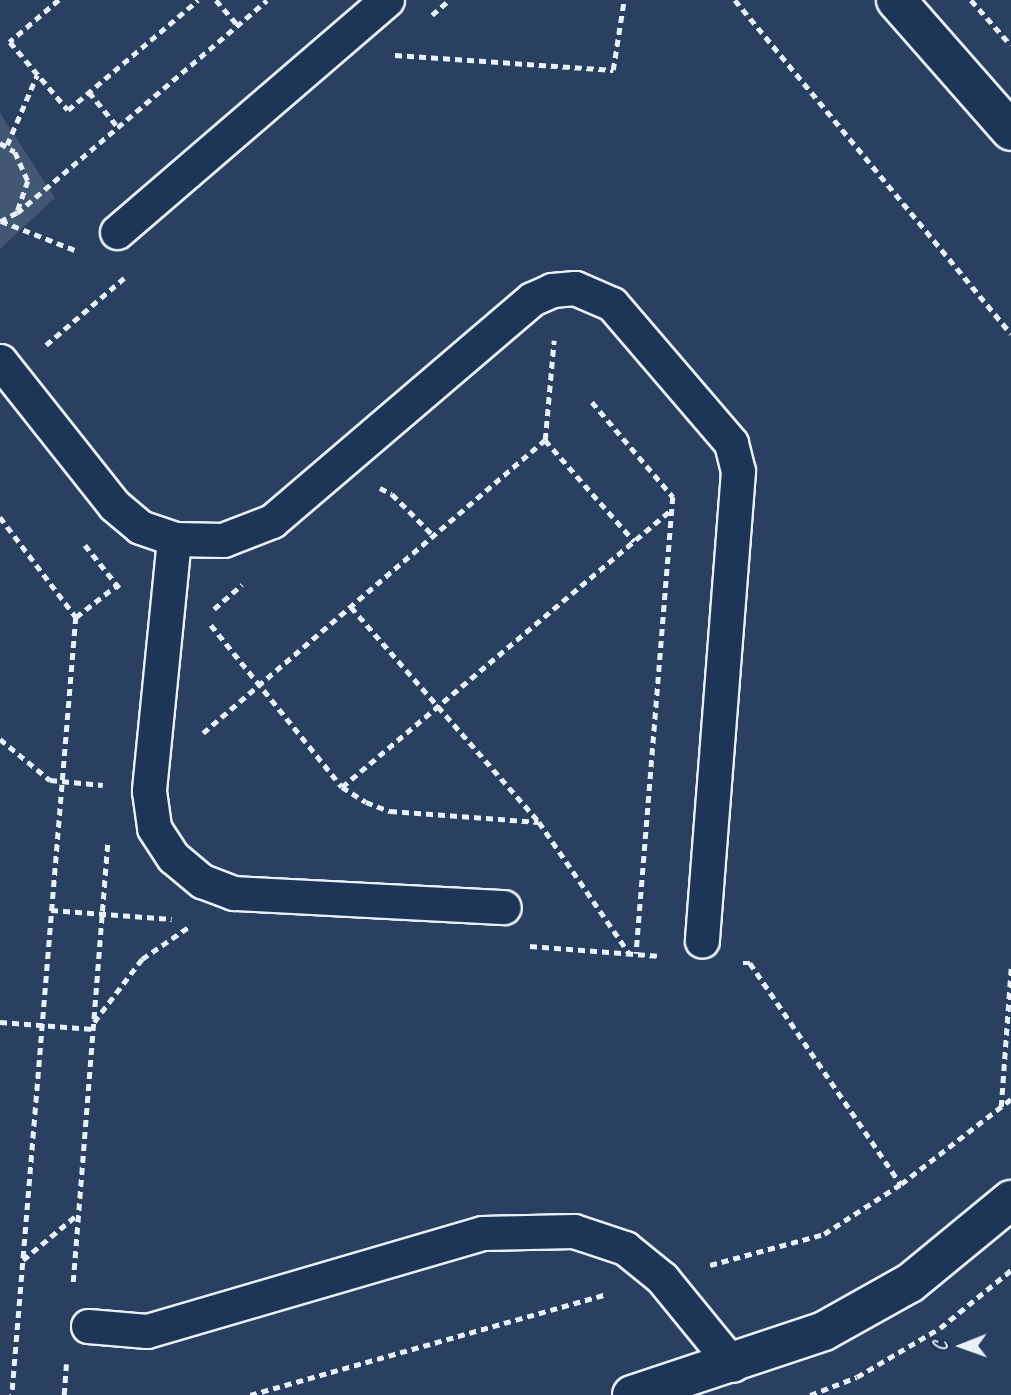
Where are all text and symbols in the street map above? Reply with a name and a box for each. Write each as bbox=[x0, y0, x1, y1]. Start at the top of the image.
north arrow bbox=[927, 1311, 997, 1381]
text: С bbox=[929, 1341, 953, 1351]

